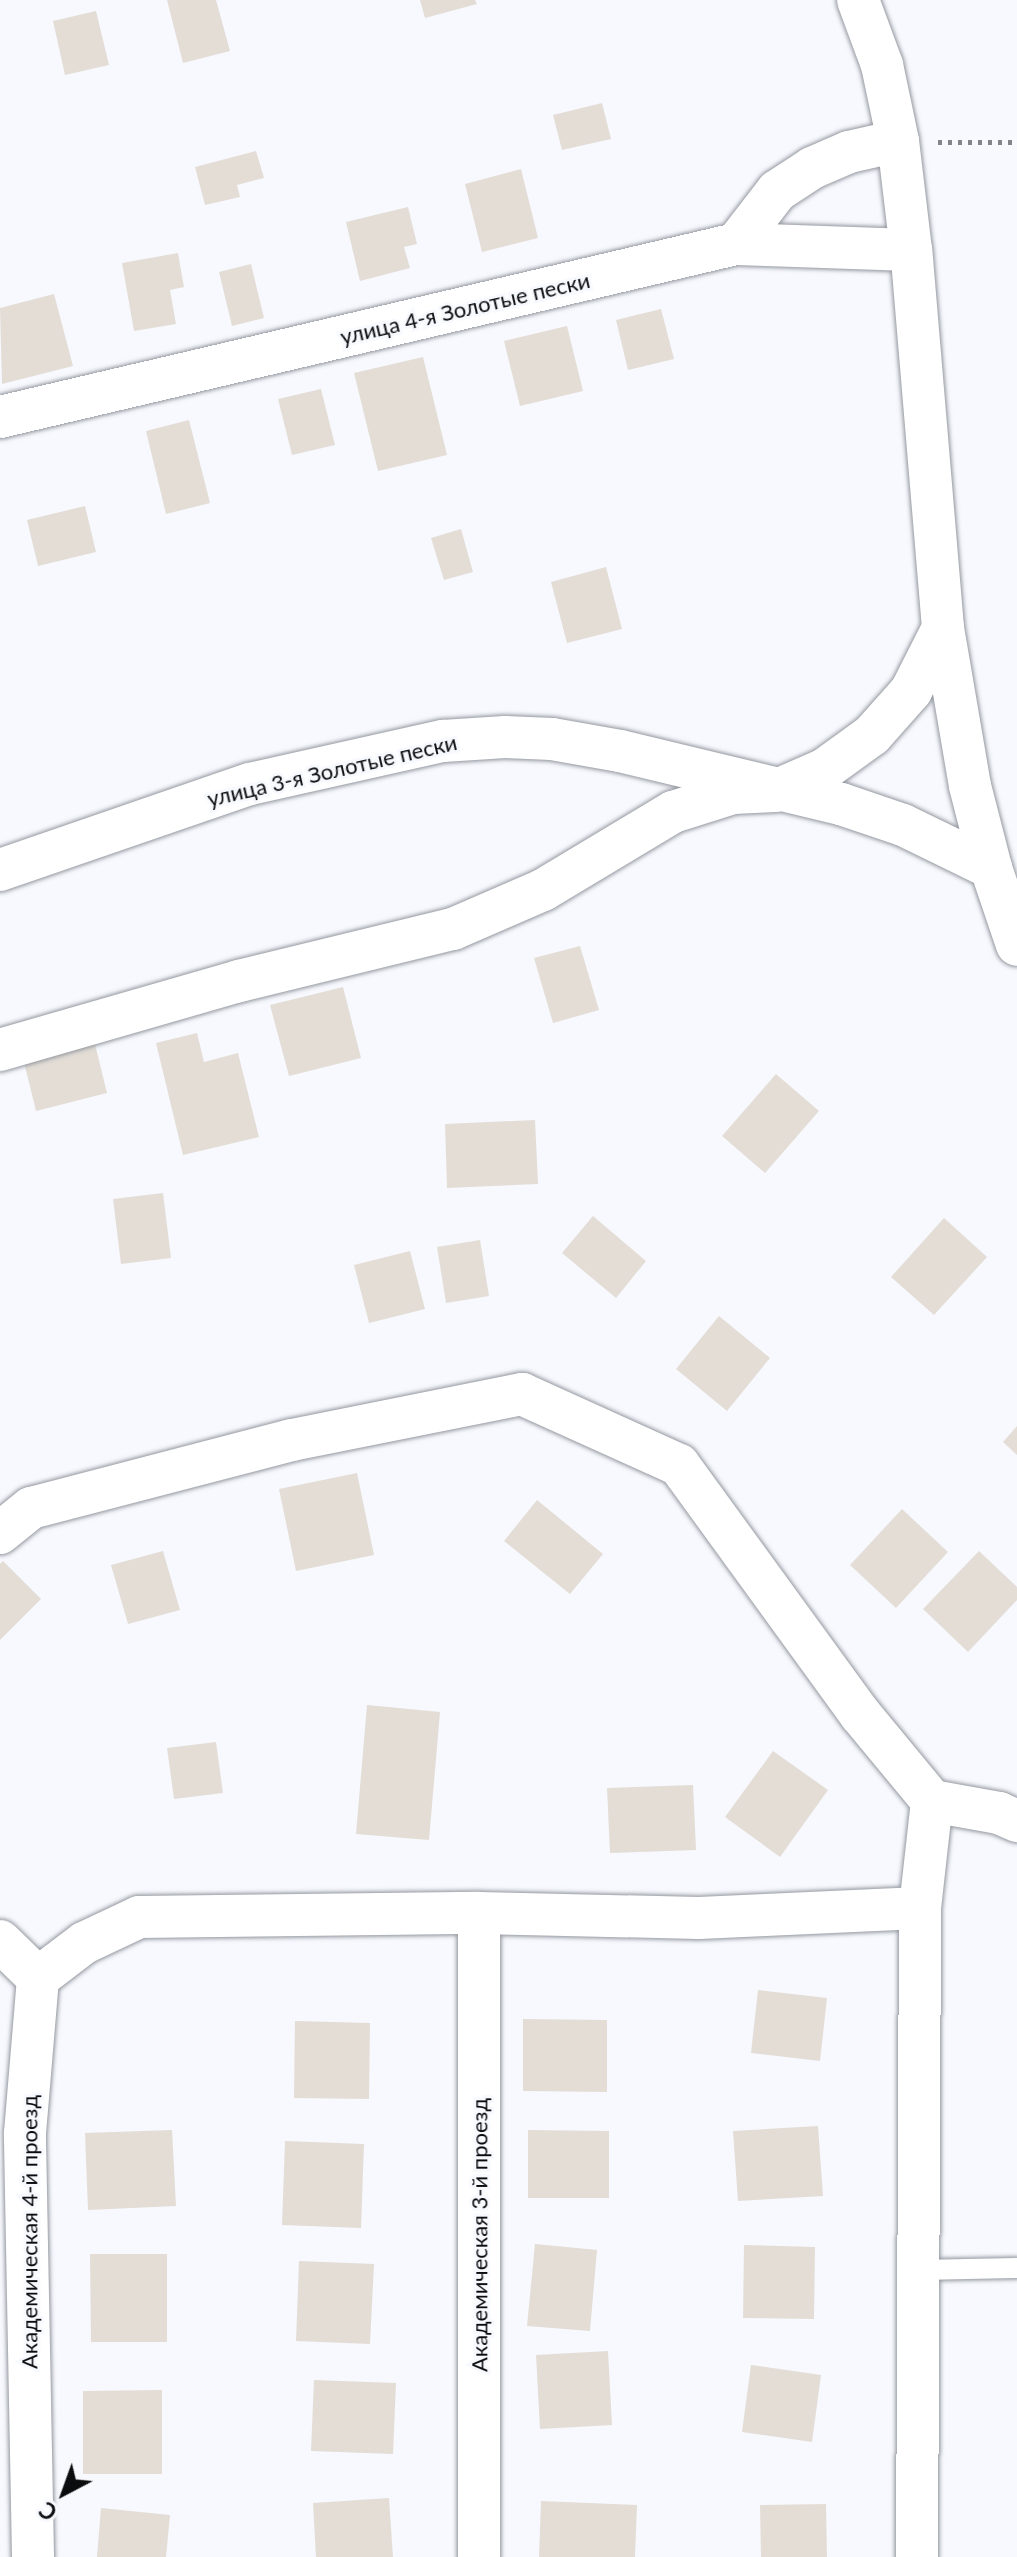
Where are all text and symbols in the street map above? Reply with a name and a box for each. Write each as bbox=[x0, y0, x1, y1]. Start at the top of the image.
street label: улица 4-я Золотые пески bbox=[338, 266, 592, 350]
street label: улица 3-я Золотые пески bbox=[205, 728, 459, 812]
street label: Академическая 4-й проезд bbox=[16, 2095, 42, 2369]
street label: Академическая 3-й проезд bbox=[466, 2098, 492, 2372]
north arrow bbox=[24, 2453, 104, 2533]
text: С bbox=[34, 2497, 62, 2526]

